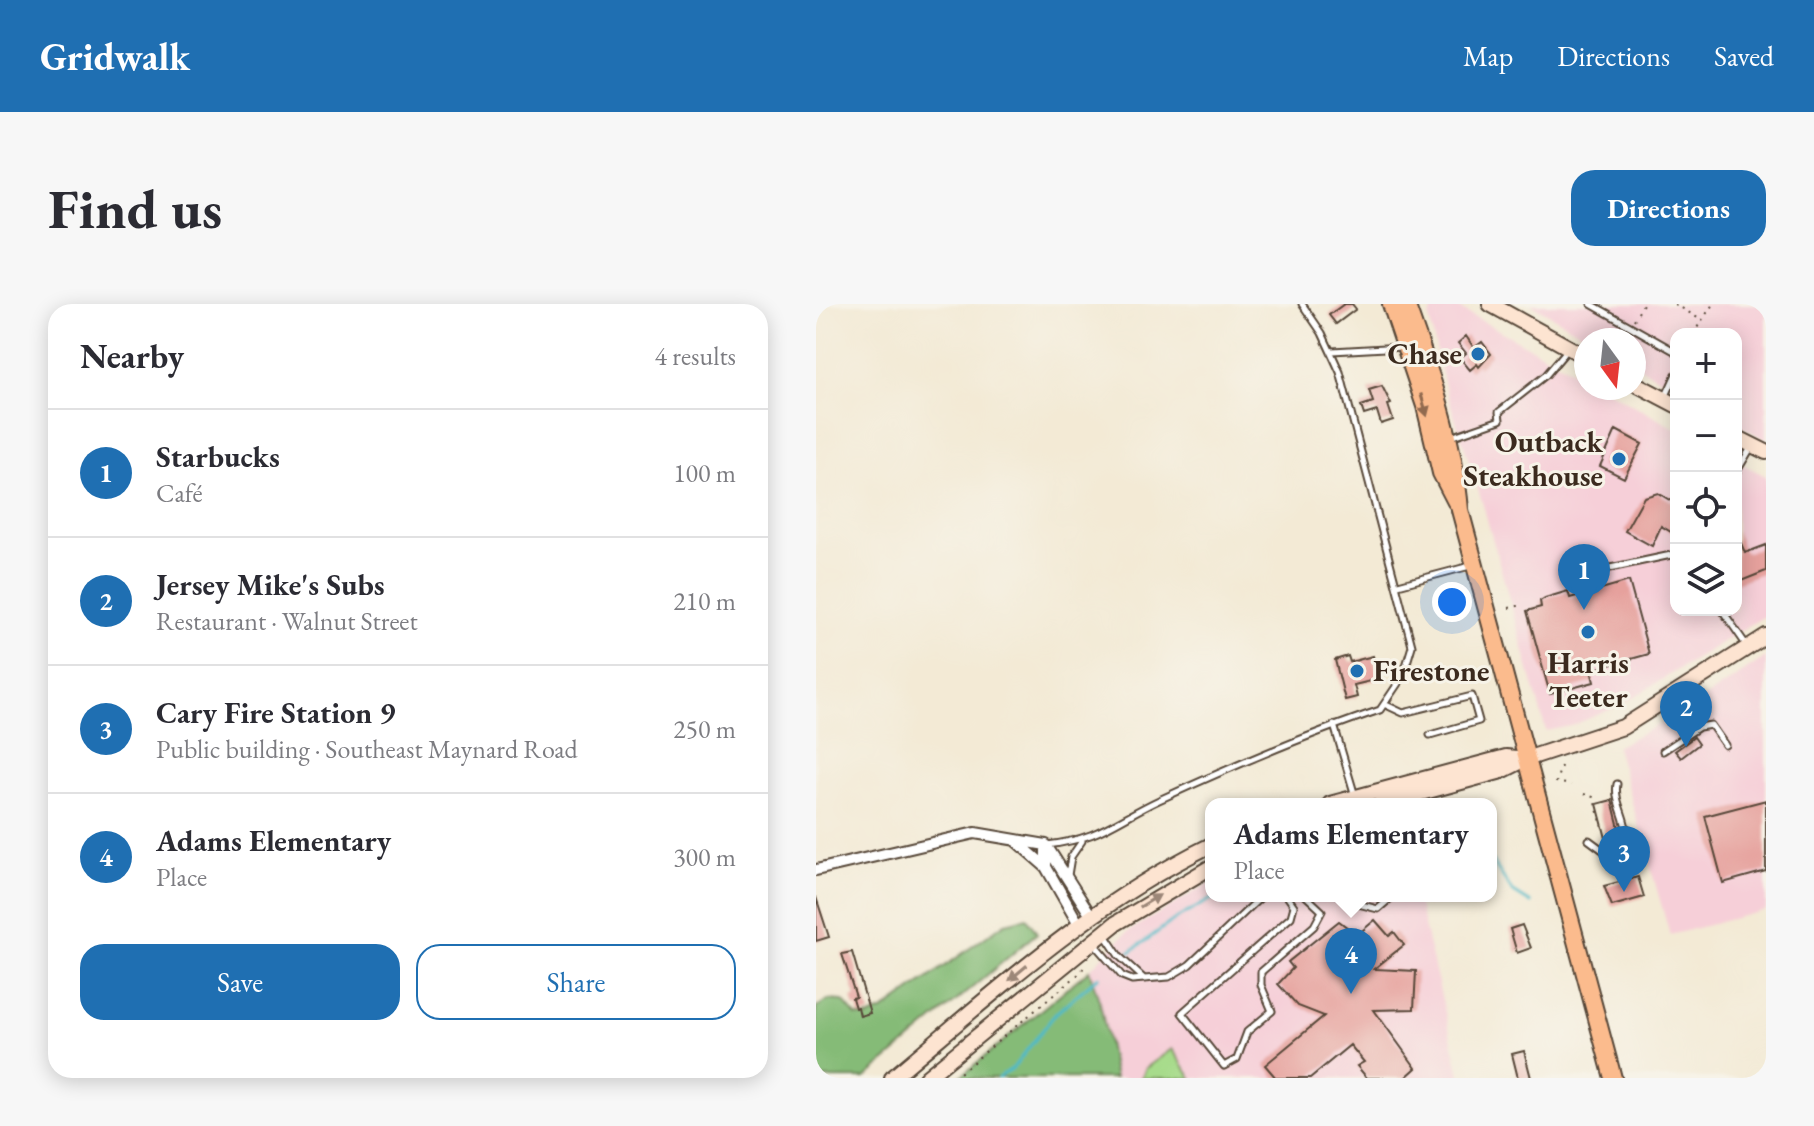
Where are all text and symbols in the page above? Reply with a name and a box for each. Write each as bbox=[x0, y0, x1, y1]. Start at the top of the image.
text: Gridwalk bbox=[40, 32, 190, 81]
text: Map bbox=[1463, 38, 1513, 74]
text: Directions bbox=[1557, 38, 1670, 74]
text: Saved bbox=[1714, 38, 1774, 74]
button: Directions bbox=[1571, 170, 1766, 246]
text: Find us bbox=[48, 172, 222, 245]
north arrow bbox=[1574, 328, 1646, 400]
map controls bbox=[1670, 328, 1742, 616]
button: + bbox=[1670, 328, 1742, 400]
text: Nearby bbox=[80, 334, 184, 378]
place label: Chase bbox=[1388, 334, 1462, 373]
text: 4 results bbox=[655, 339, 736, 373]
marker: Chase bbox=[1469, 345, 1487, 363]
one-way arrow bbox=[1418, 393, 1431, 417]
button: − bbox=[1670, 400, 1742, 472]
place label: Outback Steakhouse bbox=[1463, 422, 1604, 495]
text: Starbucks bbox=[156, 437, 280, 476]
marker: Outback Steakhouse bbox=[1610, 450, 1628, 468]
text: 1 bbox=[99, 456, 113, 490]
text: 100 m bbox=[673, 456, 736, 490]
button: locate bbox=[1670, 472, 1742, 544]
text: Café bbox=[156, 476, 203, 510]
pin: 1 bbox=[1558, 544, 1610, 610]
button: layers bbox=[1670, 544, 1742, 616]
text: Jersey Mike's Subs bbox=[156, 565, 385, 604]
your location bbox=[1432, 582, 1472, 622]
text: 2 bbox=[99, 584, 113, 618]
text: 210 m bbox=[673, 584, 736, 618]
text: Restaurant · Walnut Street bbox=[156, 604, 418, 638]
marker: Harris Teeter bbox=[1579, 623, 1597, 641]
place label: Harris Teeter bbox=[1547, 643, 1629, 716]
place label: Firestone bbox=[1373, 651, 1489, 690]
marker: Firestone bbox=[1348, 662, 1366, 680]
pin: 2 bbox=[1660, 681, 1712, 747]
text: Cary Fire Station 9 bbox=[156, 693, 395, 732]
text: 3 bbox=[99, 712, 113, 746]
text: 250 m bbox=[673, 712, 736, 746]
text: Public building · Southeast Maynard Road bbox=[156, 732, 578, 766]
popup bbox=[1205, 798, 1497, 902]
text: Adams Elementary bbox=[1233, 814, 1469, 853]
text: Adams Elementary bbox=[156, 821, 391, 860]
pin: 3 bbox=[1598, 826, 1650, 892]
text: 4 bbox=[99, 840, 113, 874]
text: 300 m bbox=[673, 840, 736, 874]
text: Place bbox=[1233, 853, 1285, 887]
text: Place bbox=[156, 860, 207, 894]
one-way arrow bbox=[1139, 894, 1161, 908]
pin: 4 bbox=[1325, 928, 1377, 994]
button: Save bbox=[80, 944, 400, 1020]
button: Share bbox=[416, 944, 736, 1020]
one-way arrow bbox=[1008, 964, 1028, 981]

